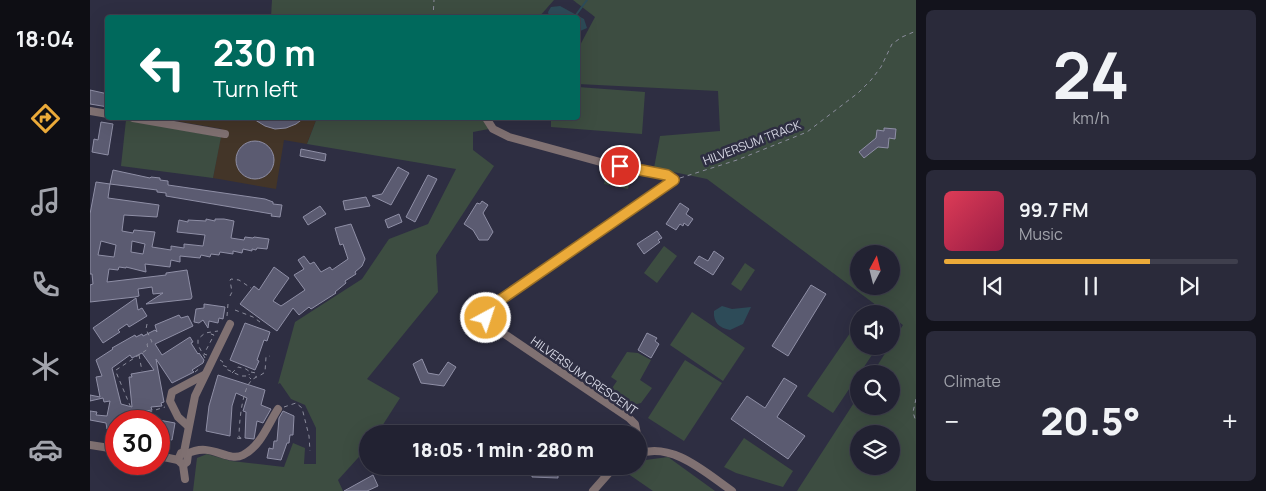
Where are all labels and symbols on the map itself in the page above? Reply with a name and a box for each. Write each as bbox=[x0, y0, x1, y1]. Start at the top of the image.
street label: HILVERSUM TRACK bbox=[700, 116, 804, 169]
pin bbox=[599, 145, 641, 187]
north arrow bbox=[850, 245, 900, 295]
position arrow bbox=[459, 291, 511, 343]
street label: HILVERSUM CRESCENT bbox=[527, 332, 642, 419]
speed limit sign: 30 bbox=[105, 410, 170, 475]

